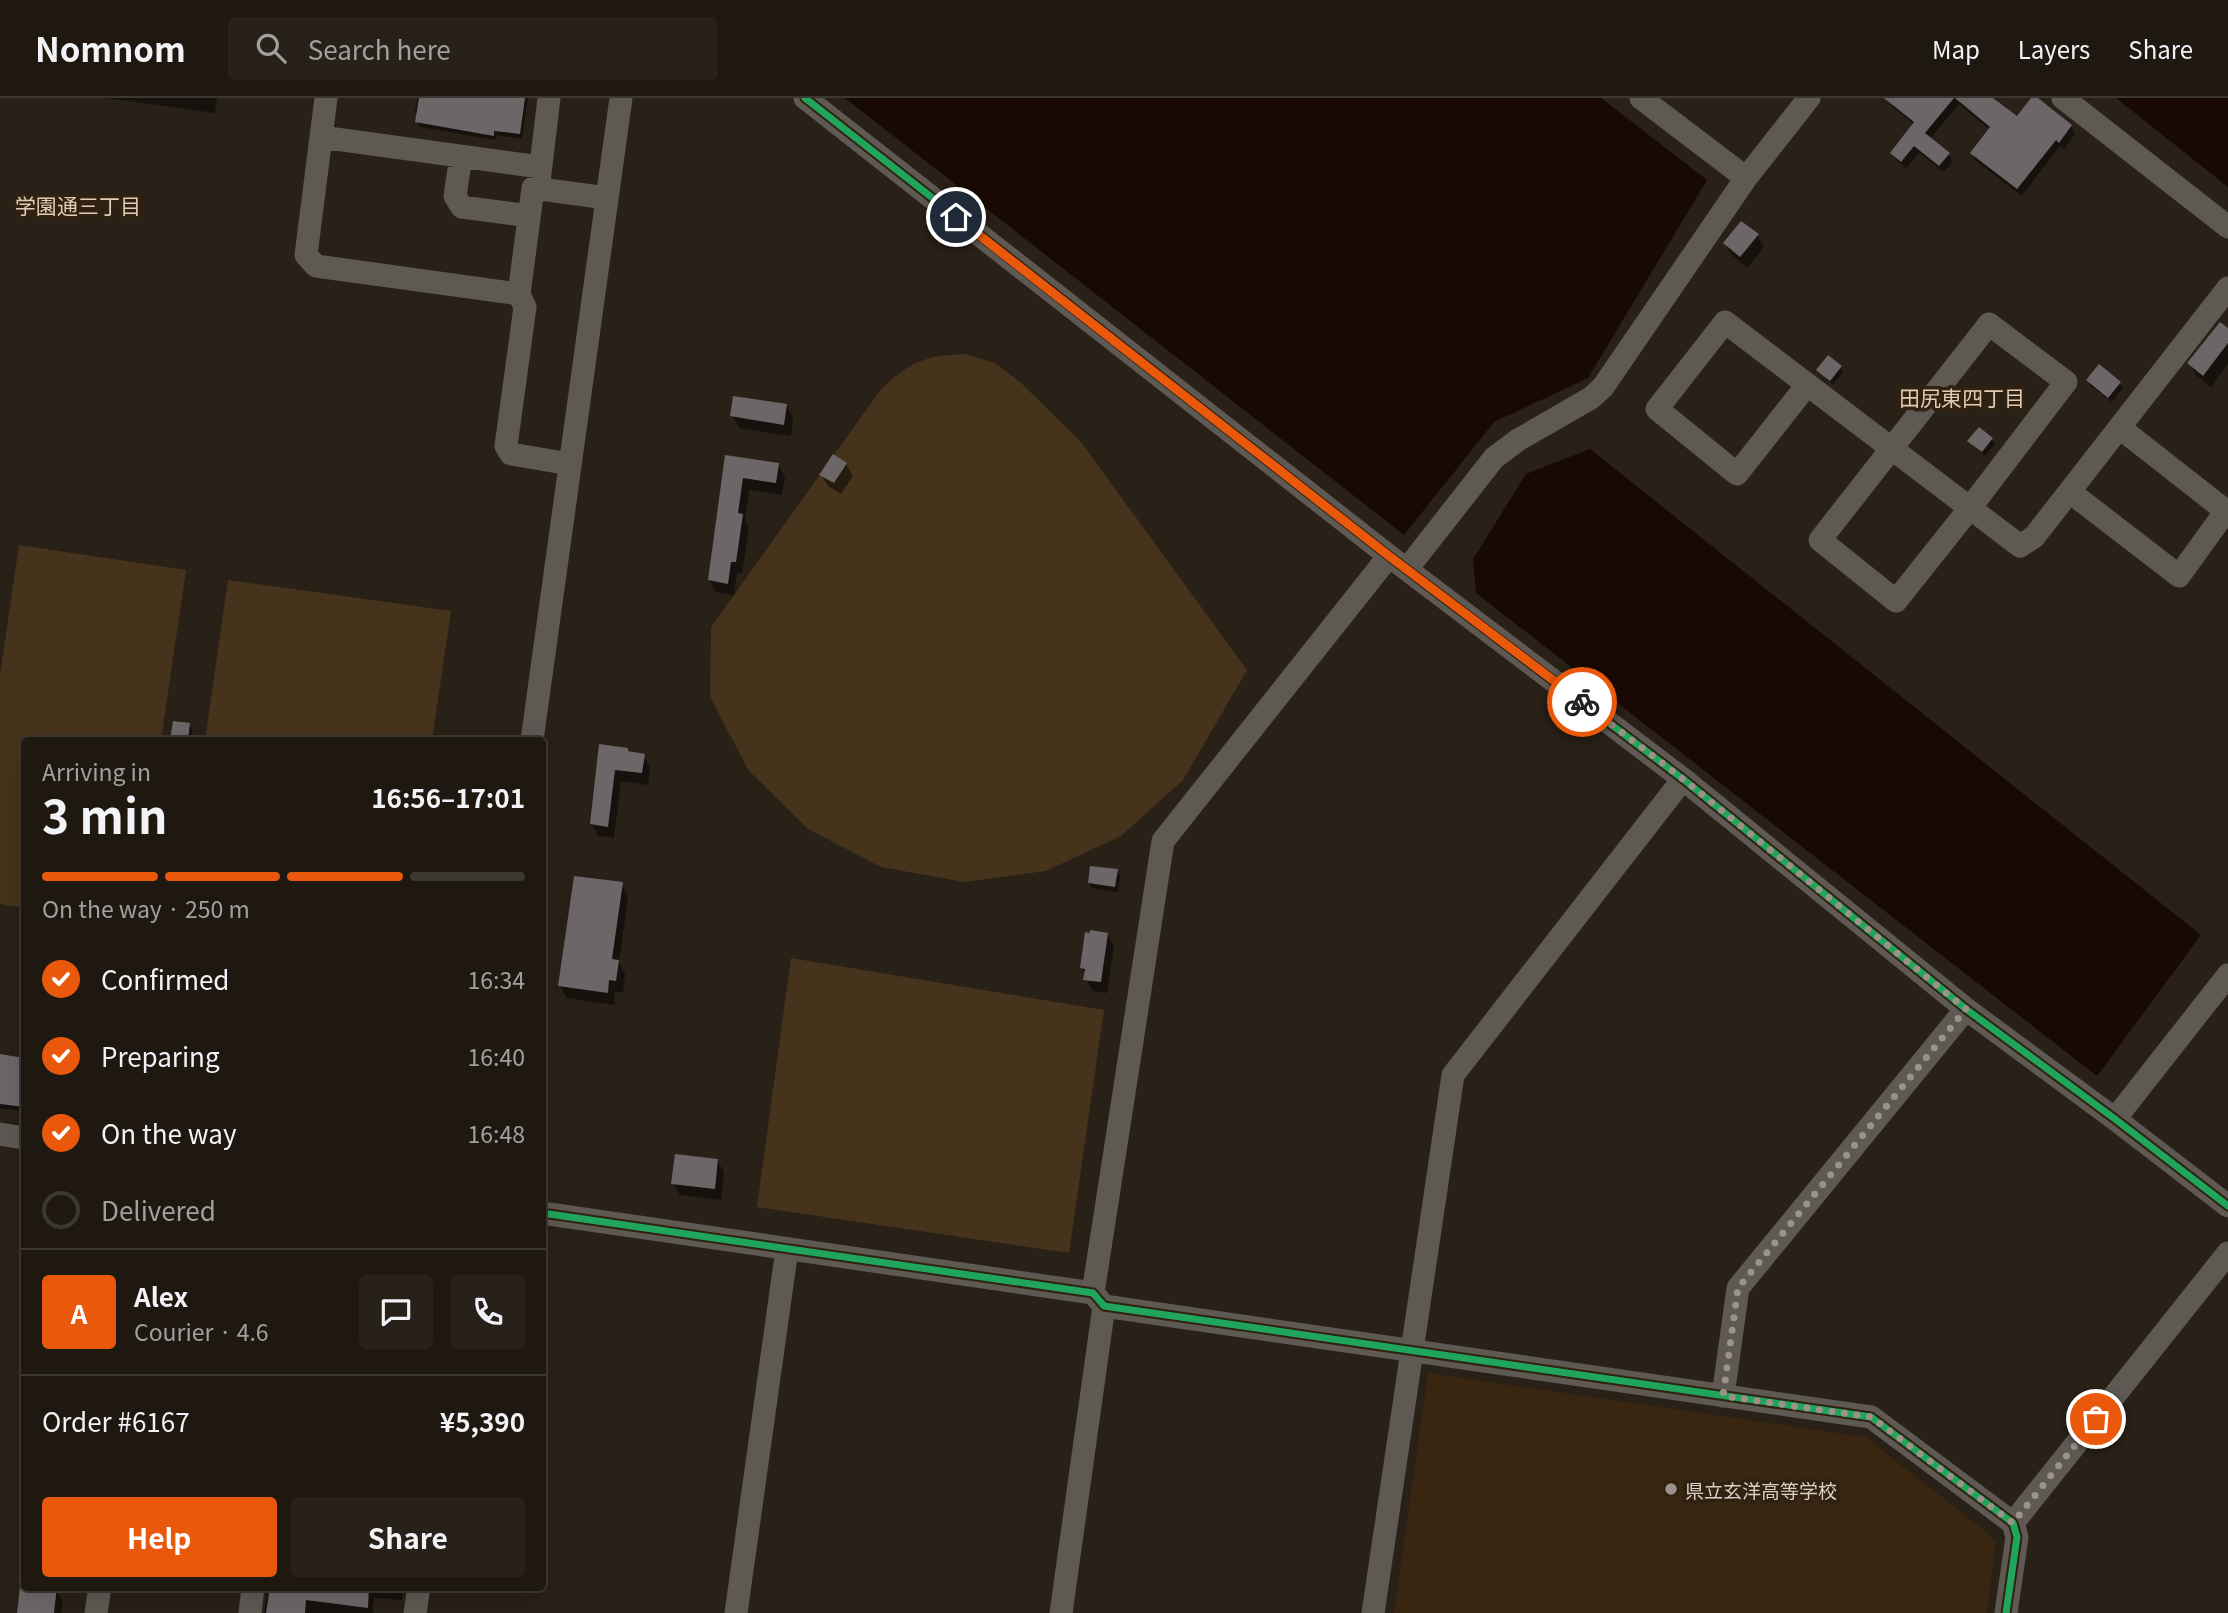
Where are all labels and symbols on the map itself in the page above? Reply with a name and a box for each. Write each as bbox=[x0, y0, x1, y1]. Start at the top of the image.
pin bbox=[926, 187, 986, 247]
district label: 学園通三丁目 bbox=[15, 190, 141, 220]
district label: 田尻東四丁目 bbox=[1899, 382, 2025, 412]
courier bbox=[1547, 667, 1617, 737]
pin bbox=[2066, 1389, 2126, 1449]
place label: 県立玄洋高等学校 bbox=[1685, 1476, 1837, 1503]
marker: 県立玄洋高等学校 bbox=[1663, 1481, 1679, 1497]

